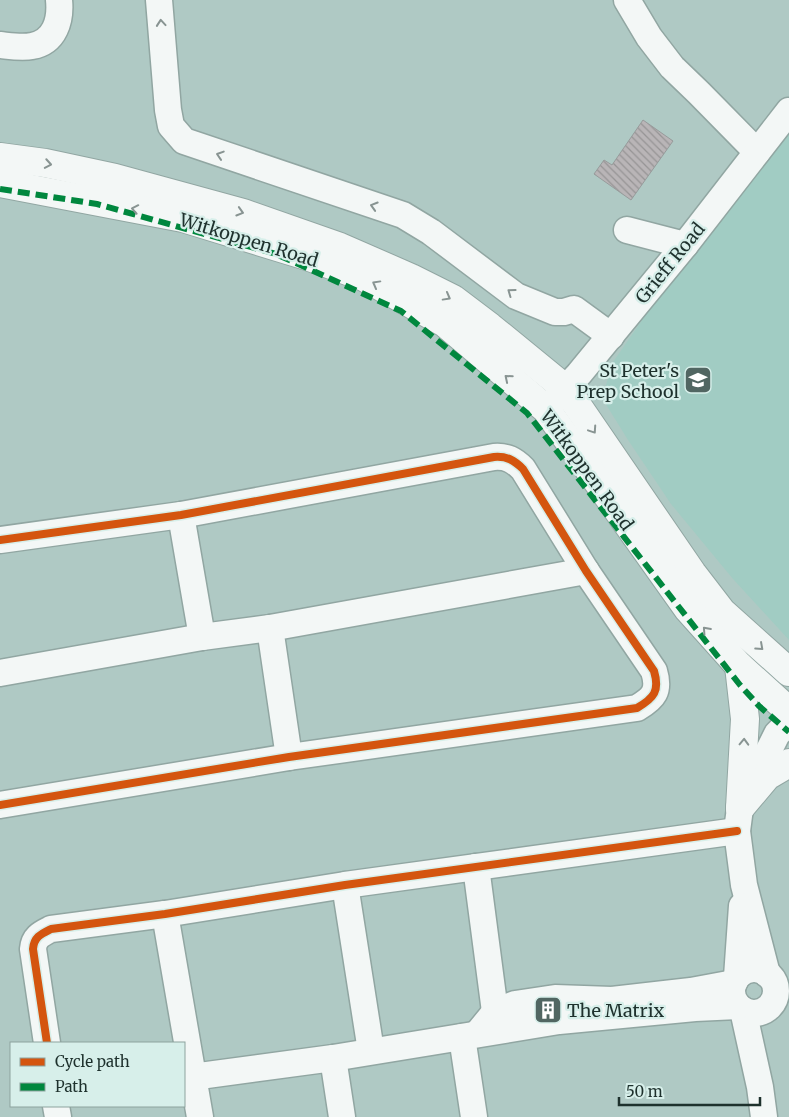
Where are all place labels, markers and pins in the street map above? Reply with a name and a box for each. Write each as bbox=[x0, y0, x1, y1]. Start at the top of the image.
place label: St Peter's Prep School bbox=[577, 359, 679, 403]
school or university icon: St Peter's Prep School bbox=[683, 365, 713, 395]
building icon: The Matrix bbox=[533, 995, 563, 1025]
place label: The Matrix bbox=[567, 999, 665, 1022]

